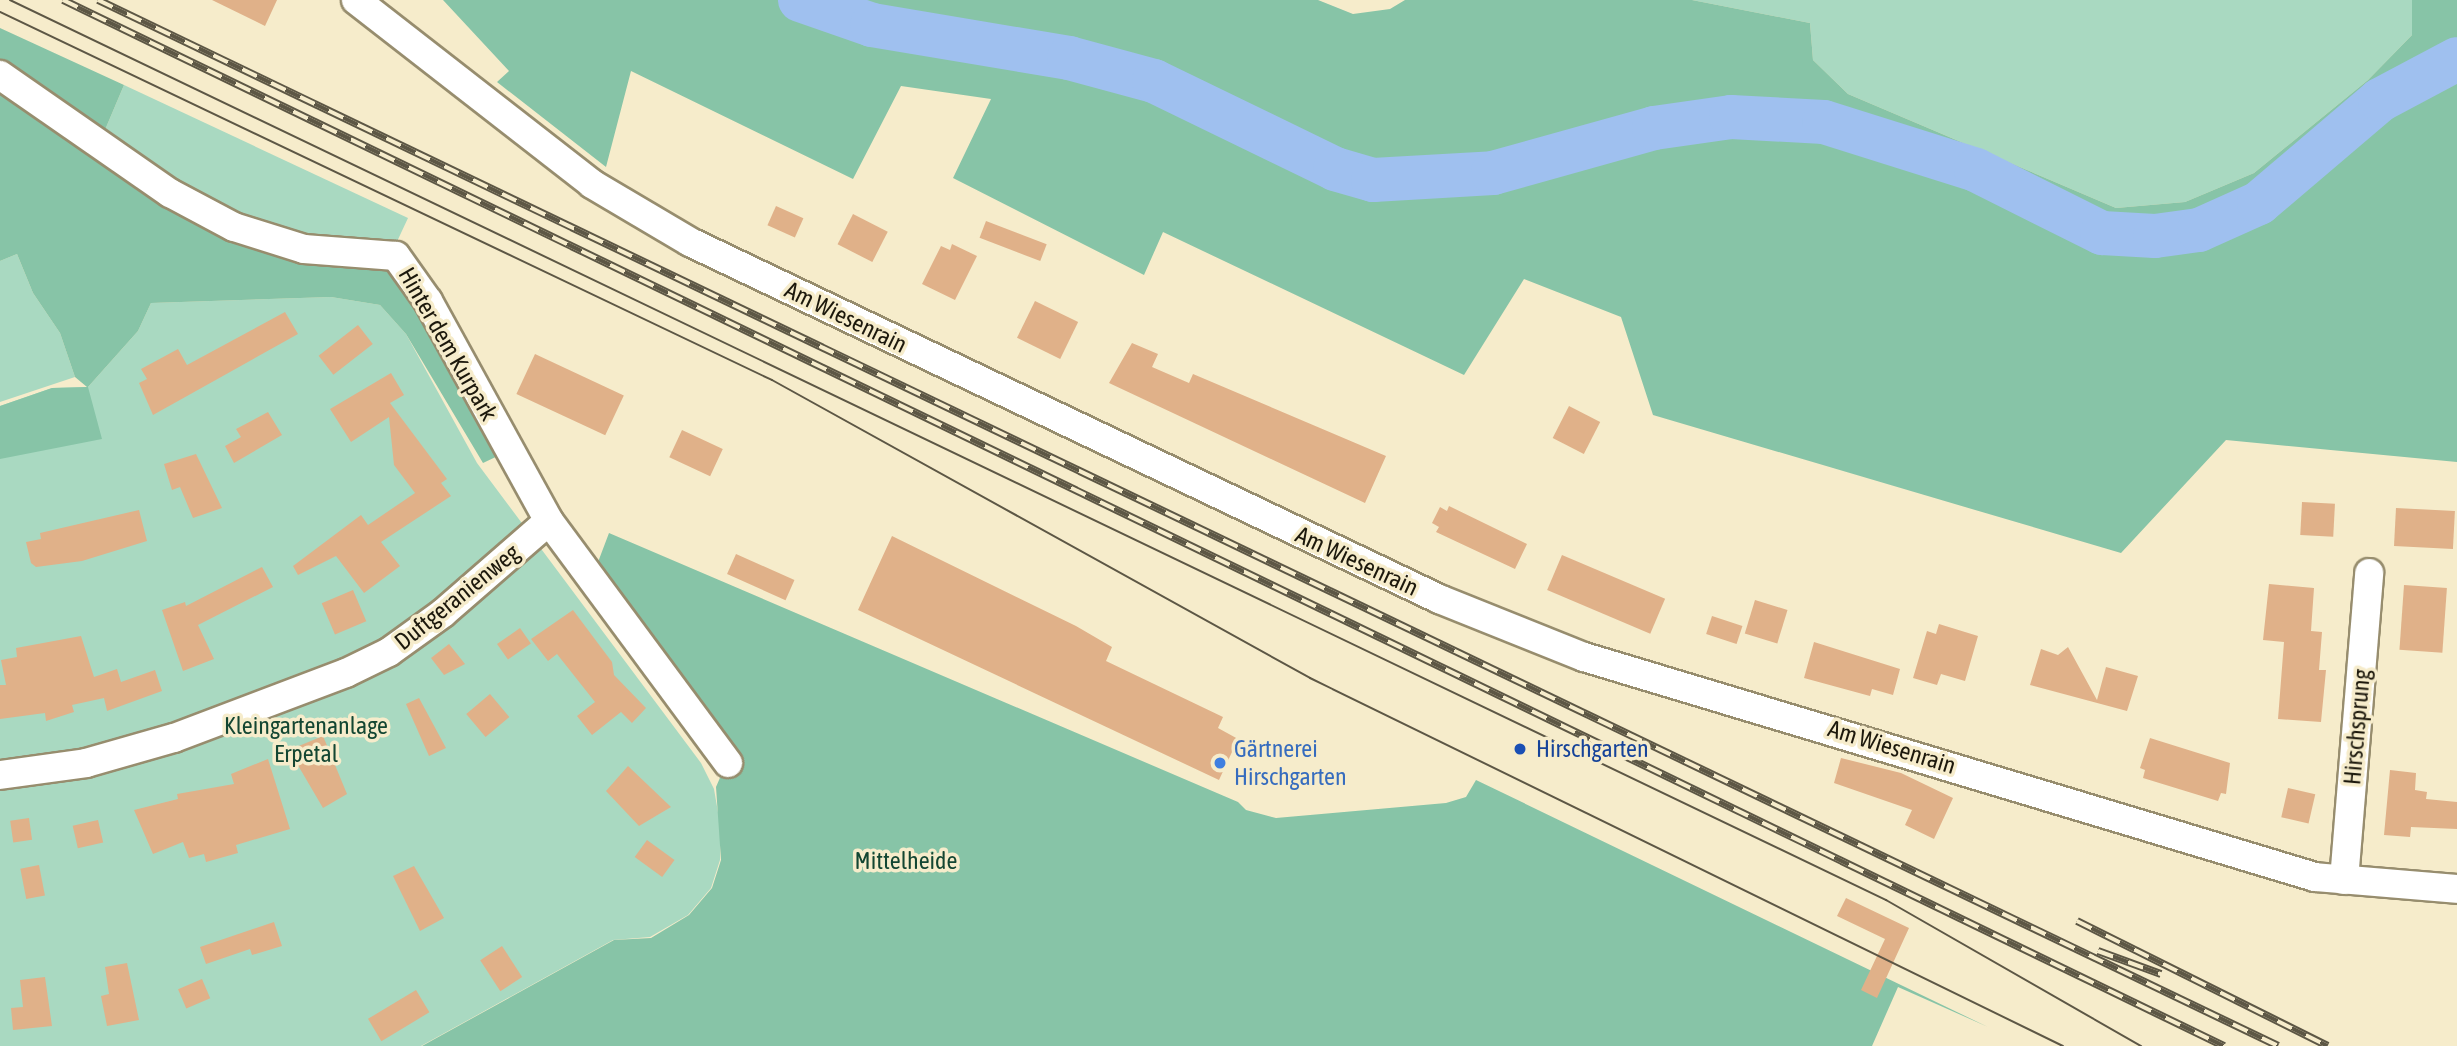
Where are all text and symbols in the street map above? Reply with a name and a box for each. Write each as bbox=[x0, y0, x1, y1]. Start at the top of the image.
street label: Hinter dem Kurpark bbox=[392, 262, 504, 426]
street label: Am Wiesenrain bbox=[780, 275, 912, 359]
street label: Am Wiesenrain bbox=[1291, 520, 1423, 602]
street label: Duftgeranienweg bbox=[389, 538, 525, 656]
street label: Hirschsprung bbox=[2338, 668, 2376, 786]
park label: Kleingartenanlage Erpetal bbox=[224, 712, 388, 768]
street label: Am Wiesenrain bbox=[1825, 714, 1959, 780]
place label: Gärtnerei Hirschgarten bbox=[1234, 735, 1347, 791]
place label: Hirschgarten bbox=[1536, 735, 1649, 763]
marker: Hirschgarten bbox=[1510, 739, 1530, 759]
marker: Gärtnerei Hirschgarten bbox=[1212, 755, 1228, 771]
park label: Mittelheide bbox=[855, 847, 957, 875]

